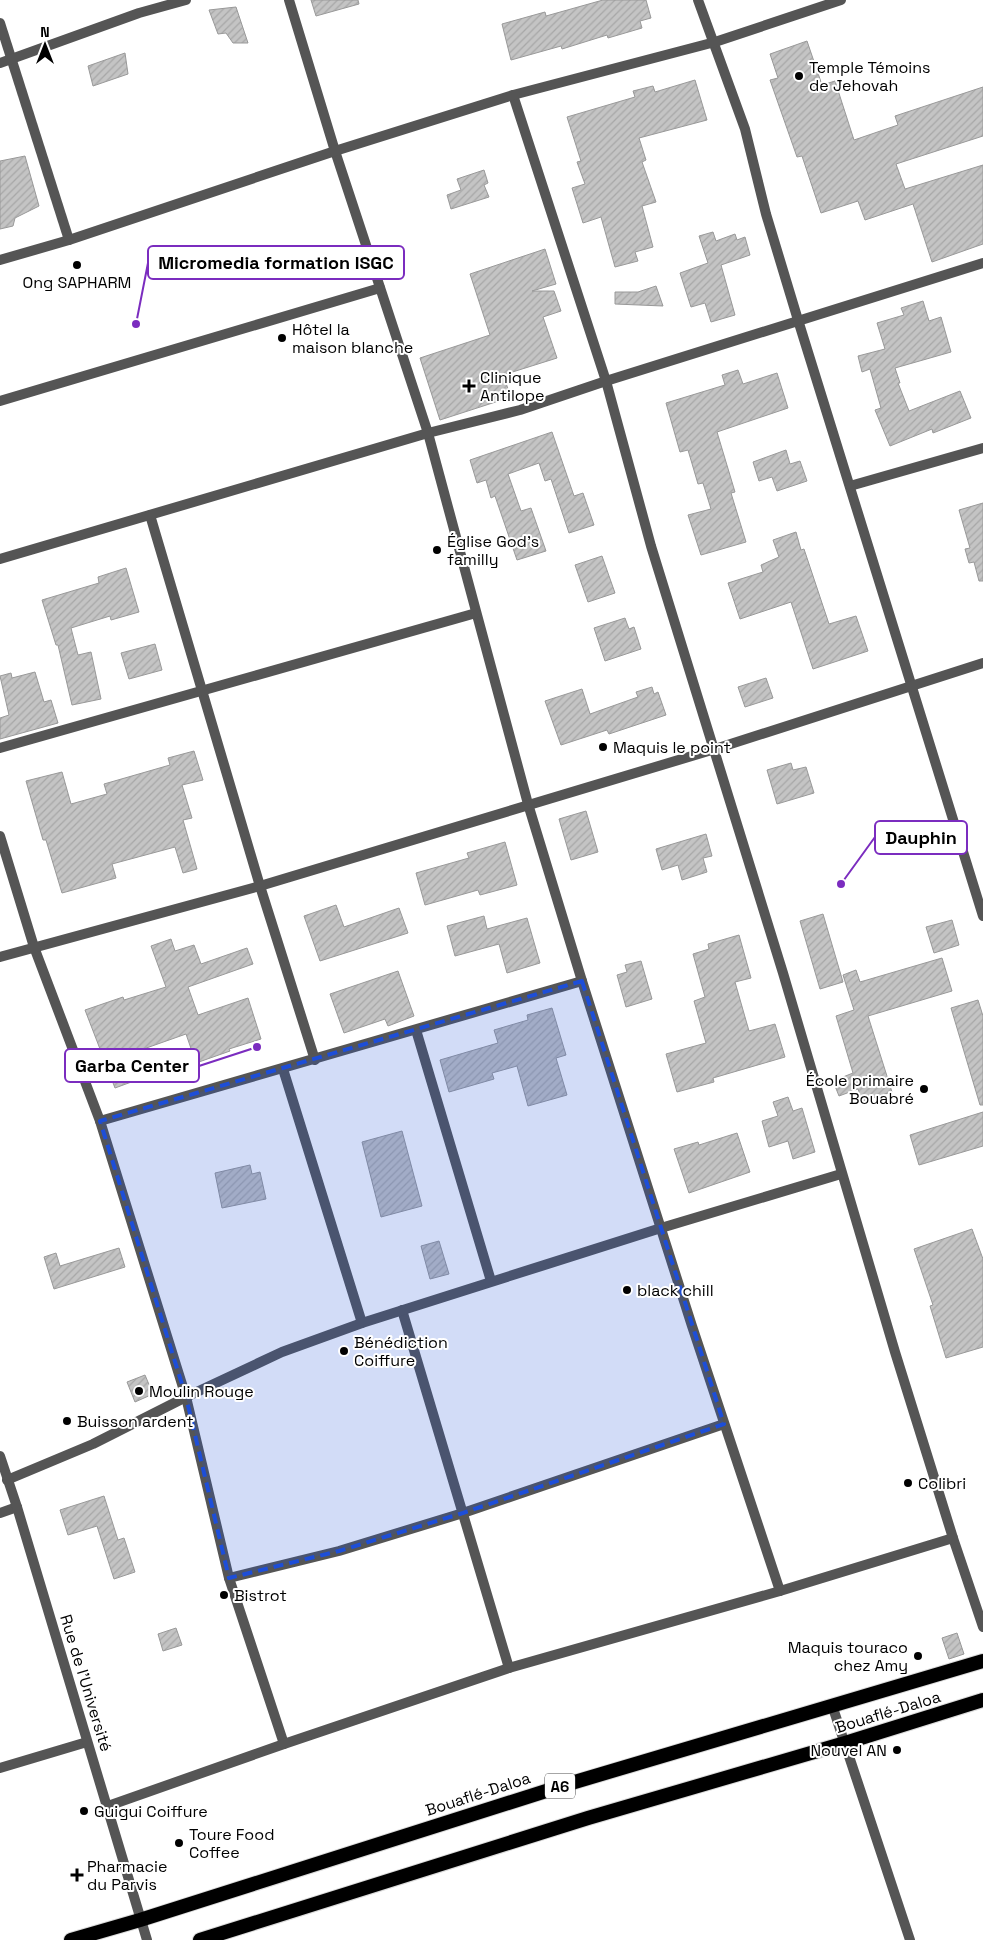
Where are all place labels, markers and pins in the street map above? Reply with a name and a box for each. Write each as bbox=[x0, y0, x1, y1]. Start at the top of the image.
place label: Temple Témoins de Jehovah bbox=[809, 57, 931, 96]
marker: Temple Témoins de Jehovah bbox=[793, 70, 805, 82]
callout: Micromedia formation ISGC bbox=[148, 246, 404, 279]
marker: Ong SAPHARM bbox=[71, 259, 83, 271]
place label: Ong SAPHARM bbox=[23, 272, 131, 293]
place label: Hôtel la maison blanche bbox=[292, 319, 413, 358]
marker: Hôtel la maison blanche bbox=[276, 332, 288, 344]
place label: Clinique Antilope bbox=[480, 367, 545, 406]
marker: Clinique Antilope bbox=[462, 379, 476, 393]
place label: Église God's familly bbox=[447, 531, 539, 570]
marker: Église God's familly bbox=[431, 544, 443, 556]
place label: Maquis le point bbox=[613, 737, 731, 758]
marker: Maquis le point bbox=[597, 741, 609, 753]
callout: Dauphin bbox=[875, 821, 967, 854]
callout: Garba Center bbox=[65, 1049, 199, 1082]
place label: École primaire Bouabré bbox=[806, 1070, 914, 1109]
marker: École primaire Bouabré bbox=[918, 1083, 930, 1095]
place label: black chill bbox=[637, 1280, 714, 1301]
marker: black chill bbox=[621, 1284, 633, 1296]
place label: Bénédiction Coiffure bbox=[354, 1332, 448, 1371]
marker: Bénédiction Coiffure bbox=[338, 1345, 350, 1357]
place label: Moulin Rouge bbox=[149, 1381, 254, 1402]
marker: Moulin Rouge bbox=[133, 1385, 145, 1397]
place label: Buisson ardent bbox=[77, 1411, 194, 1432]
marker: Buisson ardent bbox=[61, 1415, 73, 1427]
place label: Colibri bbox=[918, 1473, 966, 1494]
marker: Colibri bbox=[902, 1477, 914, 1489]
place label: Bistrot bbox=[234, 1585, 287, 1606]
marker: Bistrot bbox=[218, 1589, 230, 1601]
place label: Maquis touraco chez Amy bbox=[788, 1637, 908, 1676]
marker: Maquis touraco chez Amy bbox=[912, 1650, 924, 1662]
place label: Nouvel AN bbox=[810, 1740, 887, 1761]
marker: Nouvel AN bbox=[891, 1744, 903, 1756]
place label: Guigui Coiffure bbox=[94, 1801, 208, 1822]
marker: Guigui Coiffure bbox=[78, 1805, 90, 1817]
place label: Toure Food Coffee bbox=[189, 1824, 274, 1863]
marker: Toure Food Coffee bbox=[173, 1837, 185, 1849]
place label: Pharmacie du Parvis bbox=[87, 1856, 167, 1895]
marker: Pharmacie du Parvis bbox=[71, 1869, 83, 1881]

